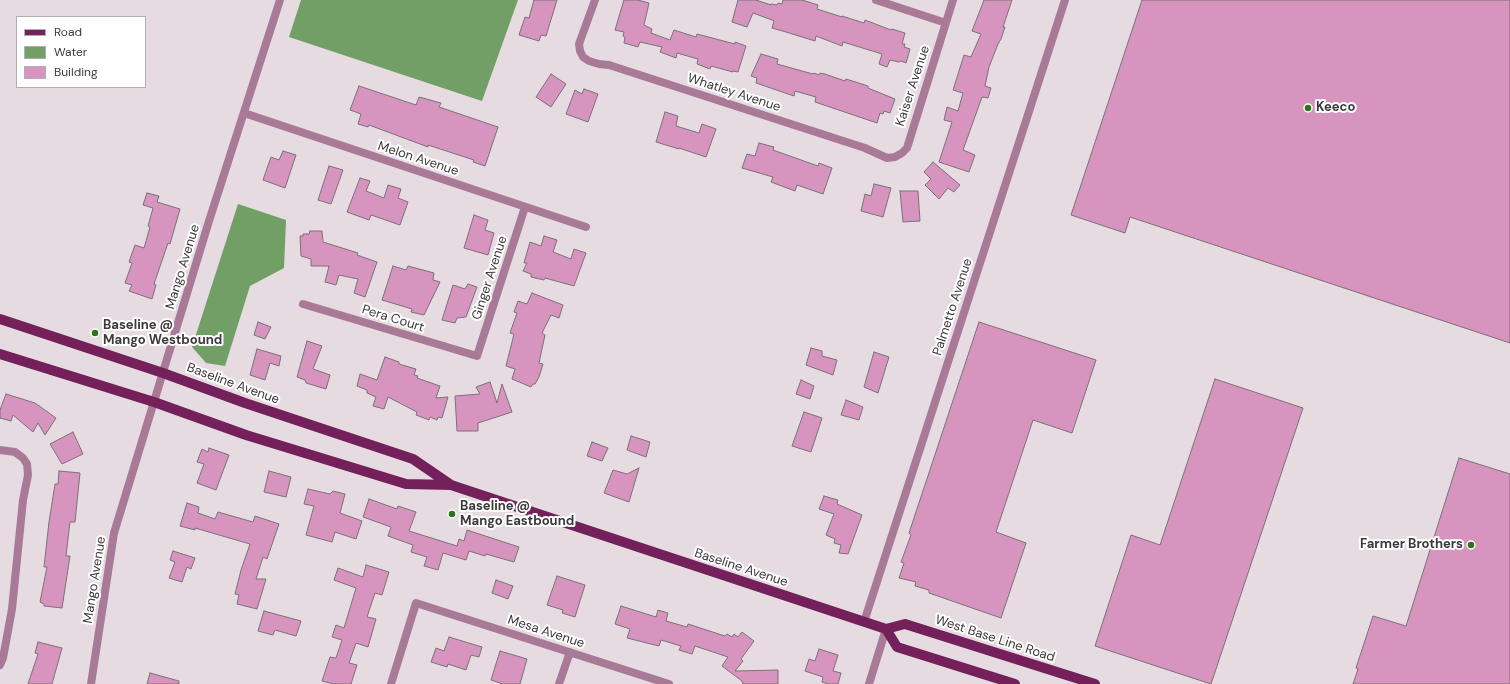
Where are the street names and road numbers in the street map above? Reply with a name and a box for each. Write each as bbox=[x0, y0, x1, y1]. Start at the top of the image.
street label: Kaiser Avenue bbox=[893, 44, 933, 128]
street label: Whatley Avenue bbox=[685, 71, 783, 115]
street label: Melon Avenue bbox=[376, 139, 460, 179]
street label: Mango Avenue bbox=[163, 223, 203, 311]
street label: Ginger Avenue bbox=[469, 234, 511, 322]
street label: Palmetto Avenue bbox=[930, 256, 976, 358]
street label: Pera Court bbox=[360, 302, 426, 336]
street label: Baseline Avenue bbox=[185, 360, 281, 408]
street label: Mango Avenue bbox=[80, 535, 110, 625]
street label: Baseline Avenue bbox=[692, 546, 790, 590]
street label: Mesa Avenue bbox=[506, 612, 586, 652]
street label: West Base Line Road bbox=[933, 612, 1057, 666]

